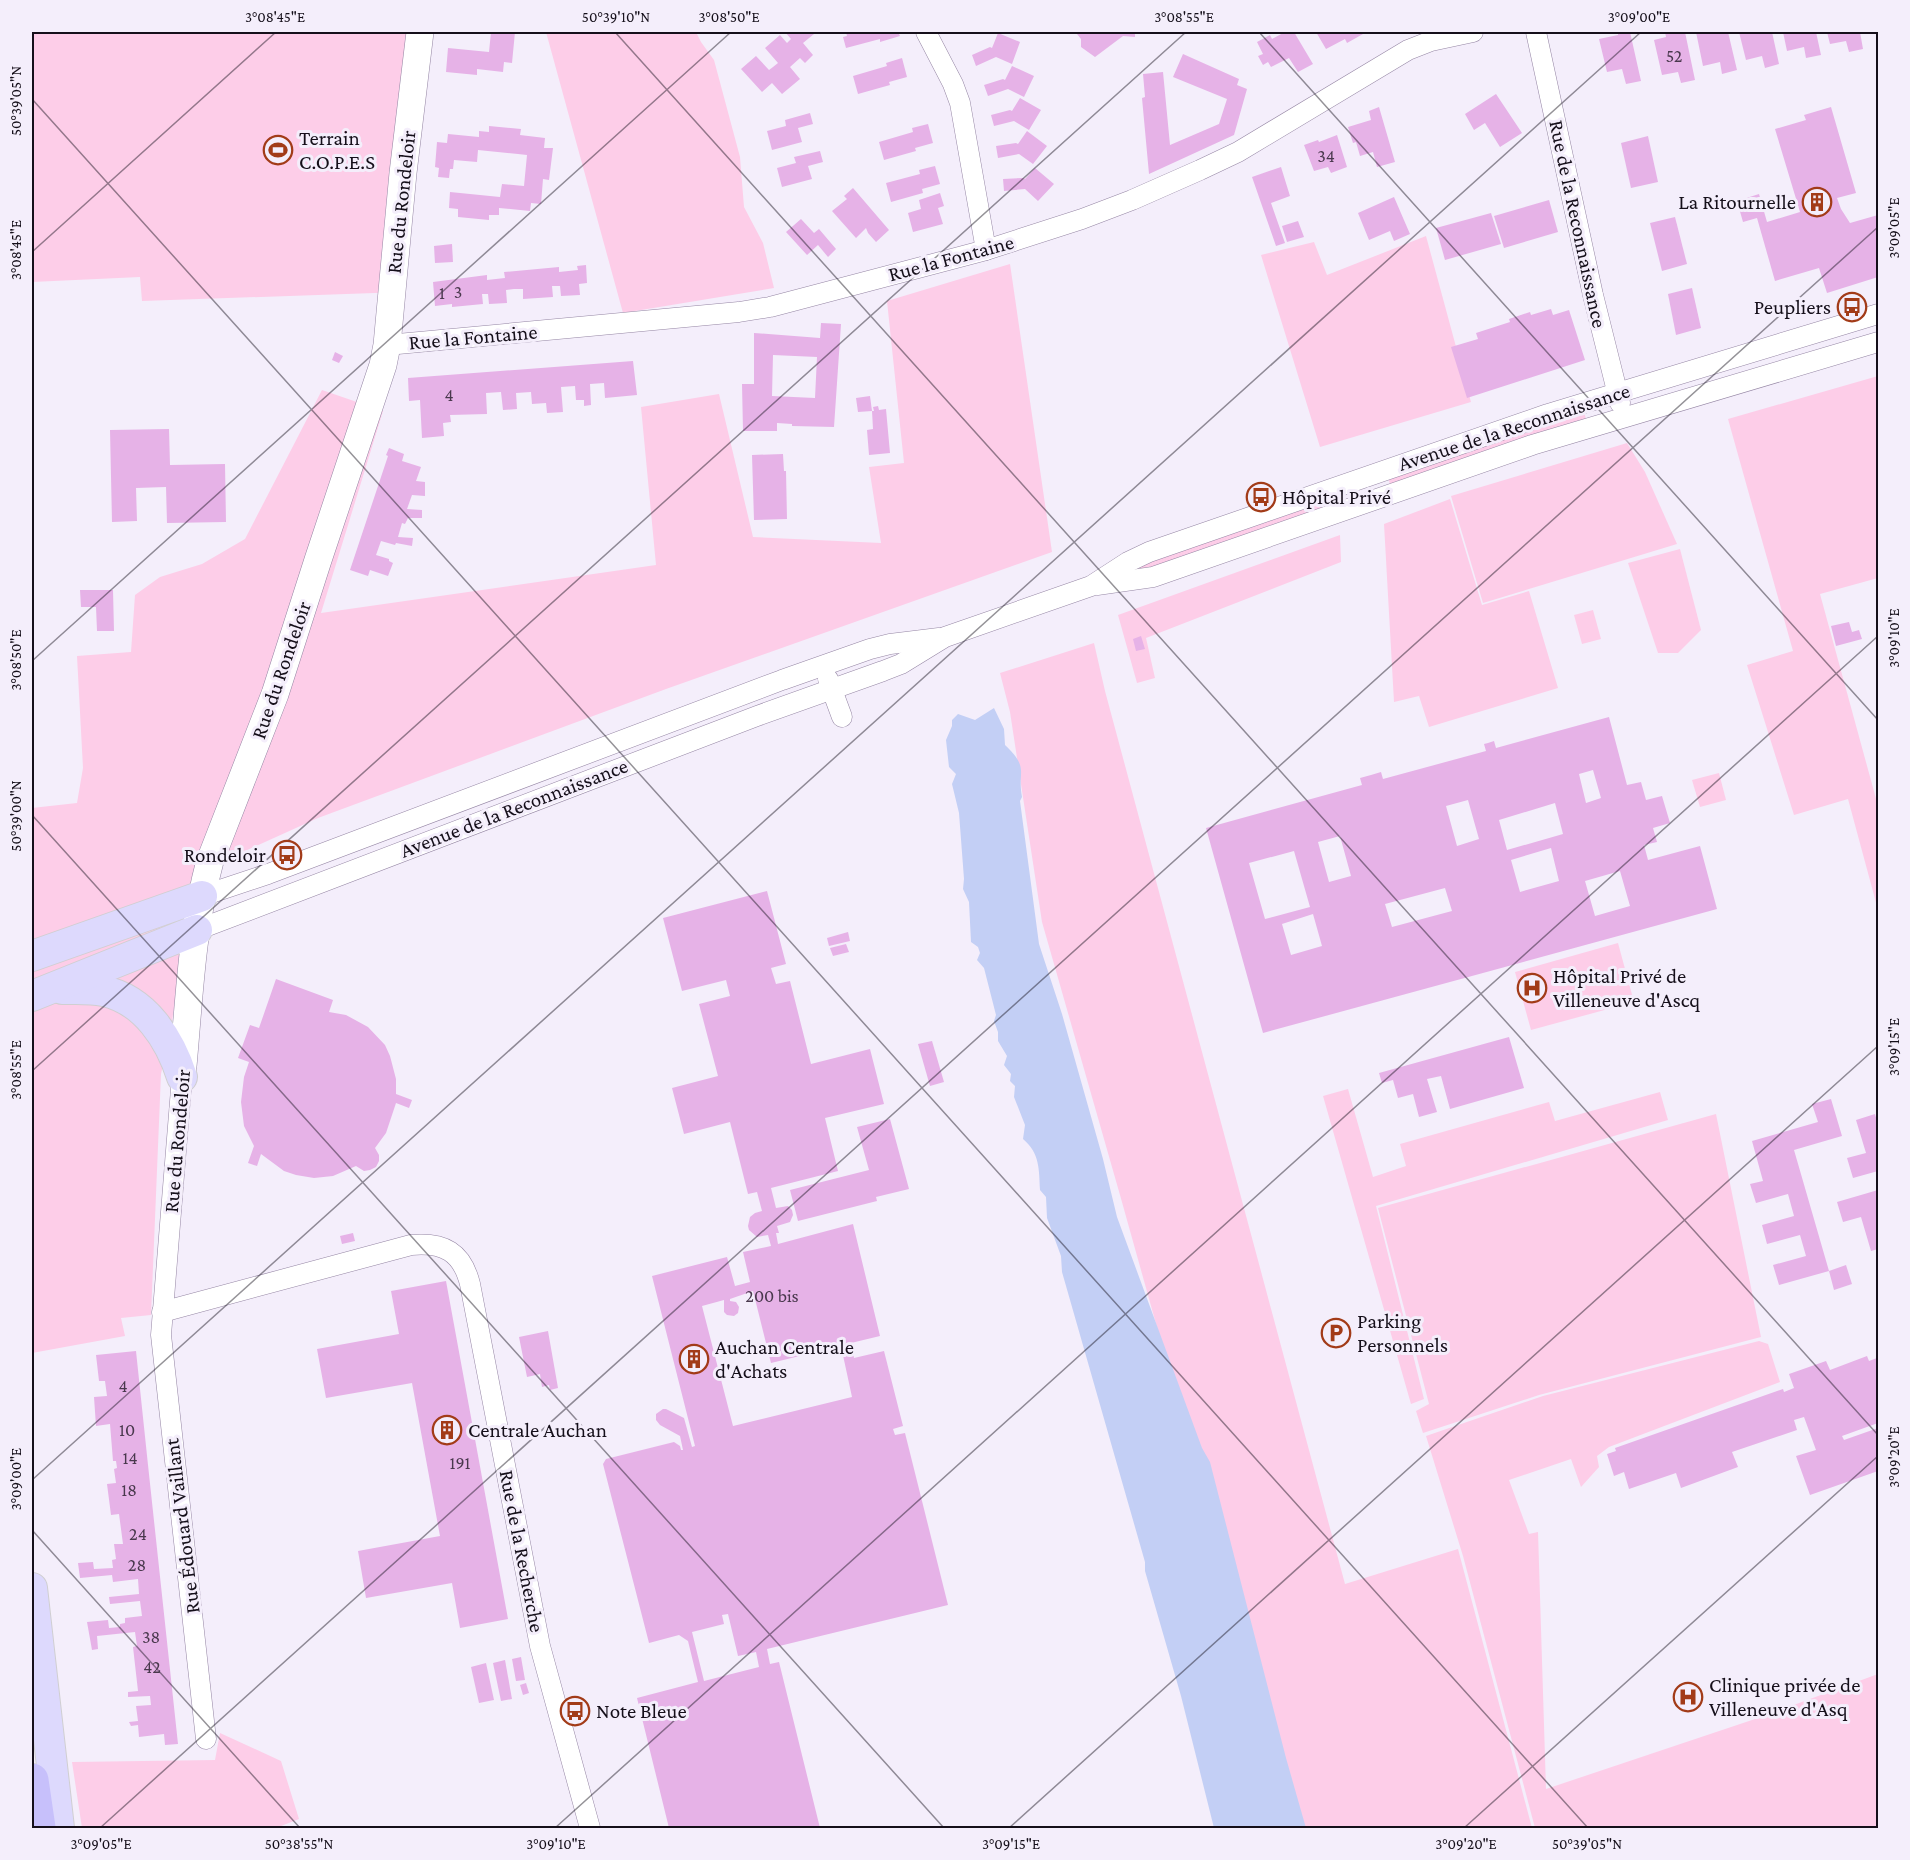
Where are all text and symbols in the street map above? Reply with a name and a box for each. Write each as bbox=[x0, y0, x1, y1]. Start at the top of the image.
text: 3°08'45"E bbox=[245, 9, 305, 25]
text: 50°39'10"N bbox=[582, 9, 650, 25]
text: 3°08'50"E bbox=[698, 9, 760, 25]
text: 3°08'55"E bbox=[1154, 9, 1214, 25]
text: 3°09'00"E bbox=[1608, 9, 1670, 25]
house number: 52 bbox=[1666, 46, 1682, 66]
text: 50°39'05"N bbox=[8, 66, 24, 136]
street label: Rue de la Reconnaissance bbox=[1544, 118, 1612, 330]
place label: Terrain C.O.P.E.S bbox=[299, 126, 375, 174]
street label: Rue du Rondeloir bbox=[382, 129, 421, 275]
sports icon: Terrain C.O.P.E.S bbox=[262, 134, 294, 166]
house number: 34 bbox=[1317, 146, 1335, 166]
building icon: La Ritournelle bbox=[1801, 186, 1833, 218]
place label: La Ritournelle bbox=[1678, 190, 1796, 214]
text: 3°09'05"E bbox=[1886, 197, 1902, 259]
text: 3°08'45"E bbox=[8, 220, 24, 280]
street label: Rue la Fontaine bbox=[886, 230, 1016, 286]
house number: 3 bbox=[454, 282, 462, 302]
house number: 1 bbox=[439, 283, 445, 303]
bus stop icon: Peupliers bbox=[1836, 291, 1868, 323]
place label: Peupliers bbox=[1754, 295, 1831, 319]
street label: Rue la Fontaine bbox=[408, 319, 538, 355]
street label: Avenue de la Reconnaissance bbox=[1395, 378, 1633, 476]
house number: 4 bbox=[444, 385, 454, 405]
bus stop icon: Hôpital Privé bbox=[1245, 481, 1277, 513]
place label: Hôpital Privé bbox=[1282, 485, 1391, 509]
street label: Rue du Rondeloir bbox=[246, 597, 316, 742]
text: 3°09'10"E bbox=[1886, 608, 1902, 668]
text: 3°08'50"E bbox=[8, 629, 24, 691]
street label: Avenue de la Reconnaissance bbox=[397, 753, 631, 863]
text: 50°39'00"N bbox=[8, 780, 24, 852]
bus stop icon: Rondeloir bbox=[271, 839, 303, 871]
place label: Rondeloir bbox=[184, 843, 267, 867]
place label: Hôpital Privé de Villeneuve d'Ascq bbox=[1553, 964, 1700, 1012]
hospital icon: Hôpital Privé de Villeneuve d'Ascq bbox=[1516, 972, 1548, 1004]
text: 3°09'15"E bbox=[1886, 1018, 1902, 1076]
text: 3°08'55"E bbox=[8, 1040, 24, 1100]
street label: Rue du Rondeloir bbox=[159, 1068, 195, 1214]
house number: 200 bis bbox=[745, 1286, 799, 1306]
place label: Parking Personnels bbox=[1357, 1309, 1448, 1357]
parking icon: Parking Personnels bbox=[1320, 1317, 1352, 1349]
place label: Auchan Centrale d'Achats bbox=[715, 1335, 854, 1383]
building icon: Auchan Centrale d'Achats bbox=[678, 1343, 710, 1375]
house number: 4 bbox=[118, 1376, 128, 1396]
building icon: Centrale Auchan bbox=[431, 1414, 463, 1446]
place label: Centrale Auchan bbox=[468, 1418, 607, 1442]
house number: 10 bbox=[119, 1420, 135, 1440]
text: 3°09'20"E bbox=[1886, 1426, 1902, 1488]
street label: Rue Édouard Vaillant bbox=[159, 1436, 205, 1615]
text: 3°09'00"E bbox=[8, 1448, 24, 1510]
house number: 14 bbox=[122, 1448, 138, 1468]
house number: 191 bbox=[449, 1453, 471, 1473]
street label: Rue de la Recherche bbox=[494, 1468, 550, 1634]
house number: 18 bbox=[121, 1480, 137, 1500]
house number: 24 bbox=[129, 1524, 147, 1544]
house number: 28 bbox=[128, 1555, 146, 1575]
house number: 38 bbox=[142, 1627, 160, 1647]
house number: 42 bbox=[143, 1657, 161, 1677]
place label: Clinique privée de Villeneuve d'Asq bbox=[1709, 1673, 1860, 1721]
hospital icon: Clinique privée de Villeneuve d'Asq bbox=[1672, 1681, 1704, 1713]
bus stop icon: Note Bleue bbox=[559, 1695, 591, 1727]
place label: Note Bleue bbox=[596, 1699, 687, 1723]
text: 3°09'05"E bbox=[70, 1836, 132, 1852]
text: 50°38'55"N bbox=[265, 1836, 333, 1852]
text: 3°09'10"E bbox=[526, 1836, 586, 1852]
text: 3°09'15"E bbox=[982, 1836, 1040, 1852]
text: 3°09'20"E bbox=[1435, 1836, 1497, 1852]
text: 50°39'05"N bbox=[1552, 1836, 1622, 1852]

